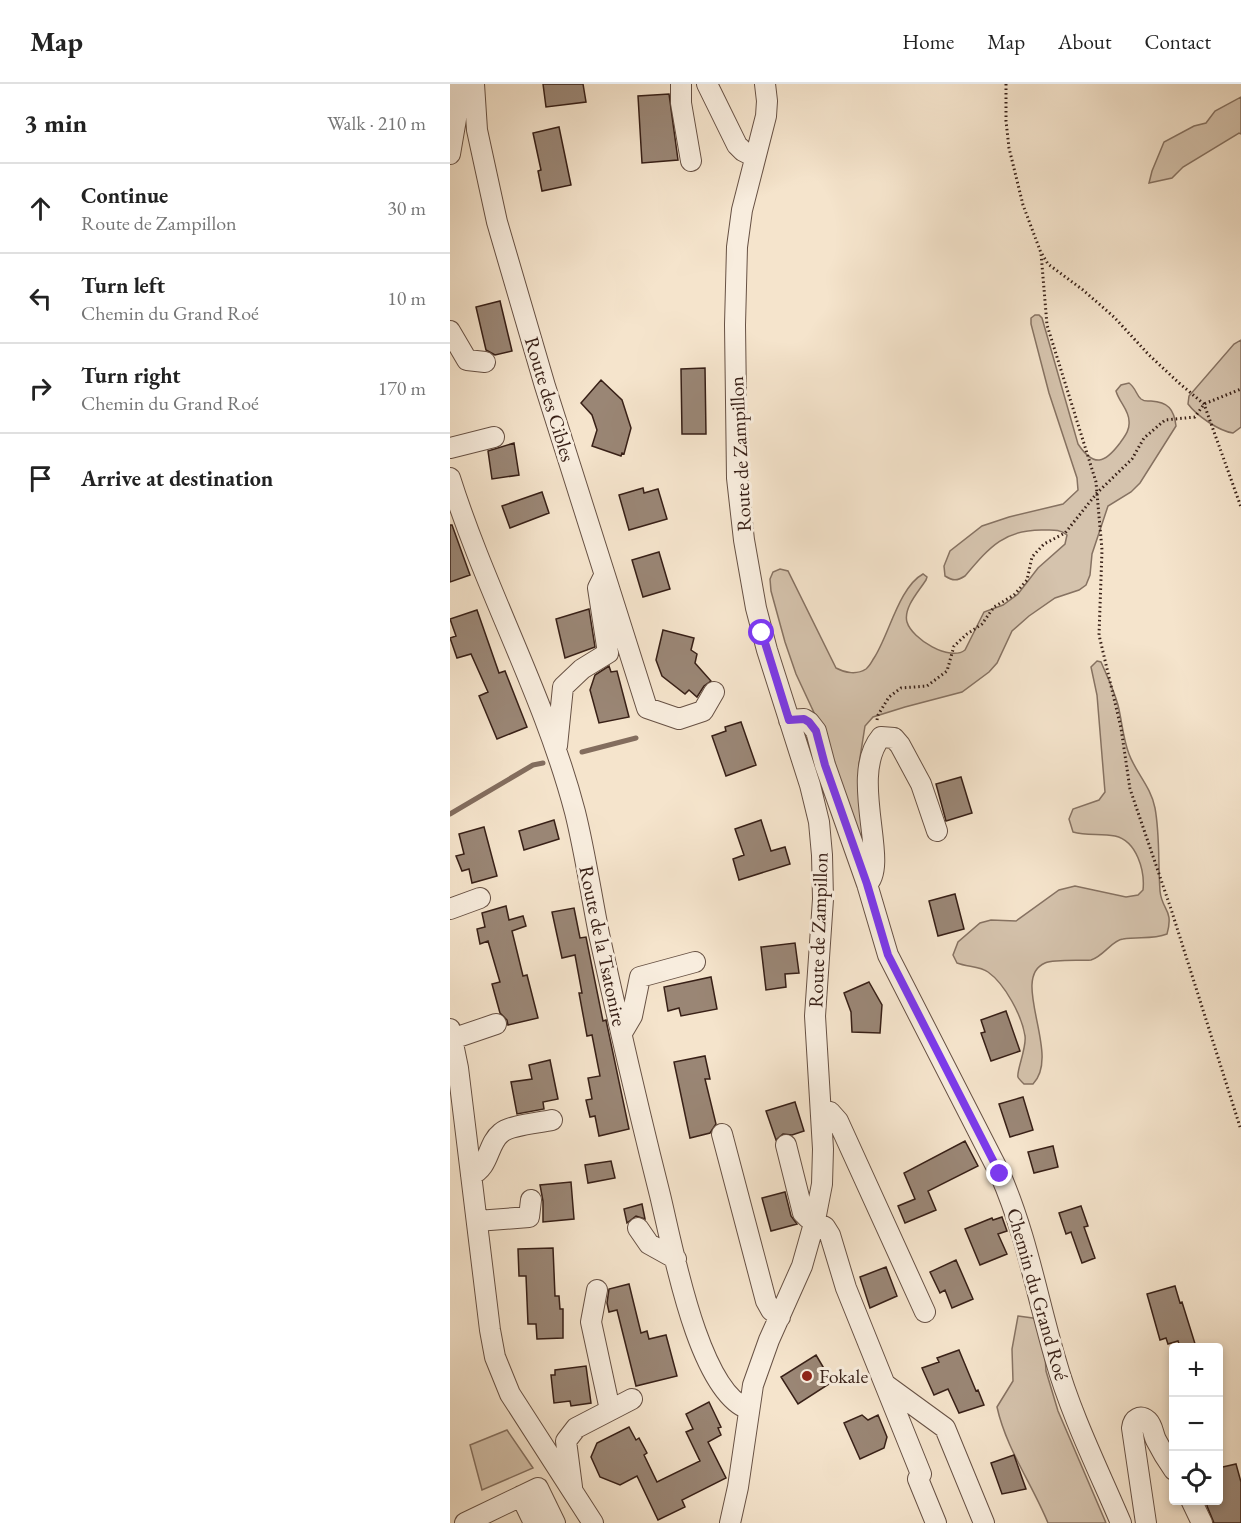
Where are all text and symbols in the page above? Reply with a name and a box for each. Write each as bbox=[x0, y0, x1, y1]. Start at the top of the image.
text: Map bbox=[30, 23, 83, 59]
text: Home bbox=[902, 28, 954, 55]
text: Map bbox=[987, 28, 1025, 55]
text: About bbox=[1058, 28, 1111, 55]
text: Contact bbox=[1144, 28, 1211, 55]
text: 3 min bbox=[24, 106, 87, 140]
text: Walk · 210 m bbox=[327, 110, 426, 136]
text: Continue bbox=[81, 181, 168, 210]
icon: ahead bbox=[24, 192, 57, 225]
text: 30 m bbox=[387, 195, 426, 221]
text: Route de Zampillon bbox=[81, 210, 237, 236]
text: Turn left bbox=[81, 271, 165, 300]
icon: left bbox=[24, 282, 57, 315]
text: 10 m bbox=[387, 285, 426, 311]
text: Chemin du Grand Roé bbox=[81, 300, 259, 326]
street label: Route des Cibles bbox=[519, 333, 581, 465]
text: Turn right bbox=[81, 361, 180, 390]
icon: right bbox=[24, 372, 57, 405]
text: 170 m bbox=[378, 375, 426, 401]
street label: Route de Zampillon bbox=[723, 375, 757, 532]
text: Chemin du Grand Roé bbox=[81, 390, 259, 416]
icon: arrive bbox=[24, 462, 57, 495]
text: Arrive at destination bbox=[81, 464, 273, 493]
route start bbox=[748, 619, 774, 645]
street label: Route de Zampillon bbox=[802, 851, 834, 1008]
street label: Route de la Tsatonire bbox=[573, 863, 633, 1029]
route end bbox=[986, 1160, 1012, 1186]
street label: Chemin du Grand Roé bbox=[1001, 1205, 1075, 1383]
map controls bbox=[1169, 1343, 1223, 1505]
button: + bbox=[1169, 1343, 1223, 1397]
place label: Fokale bbox=[819, 1363, 868, 1389]
marker: Fokale bbox=[800, 1369, 814, 1383]
button: − bbox=[1169, 1397, 1223, 1451]
button: locate bbox=[1169, 1451, 1223, 1505]

